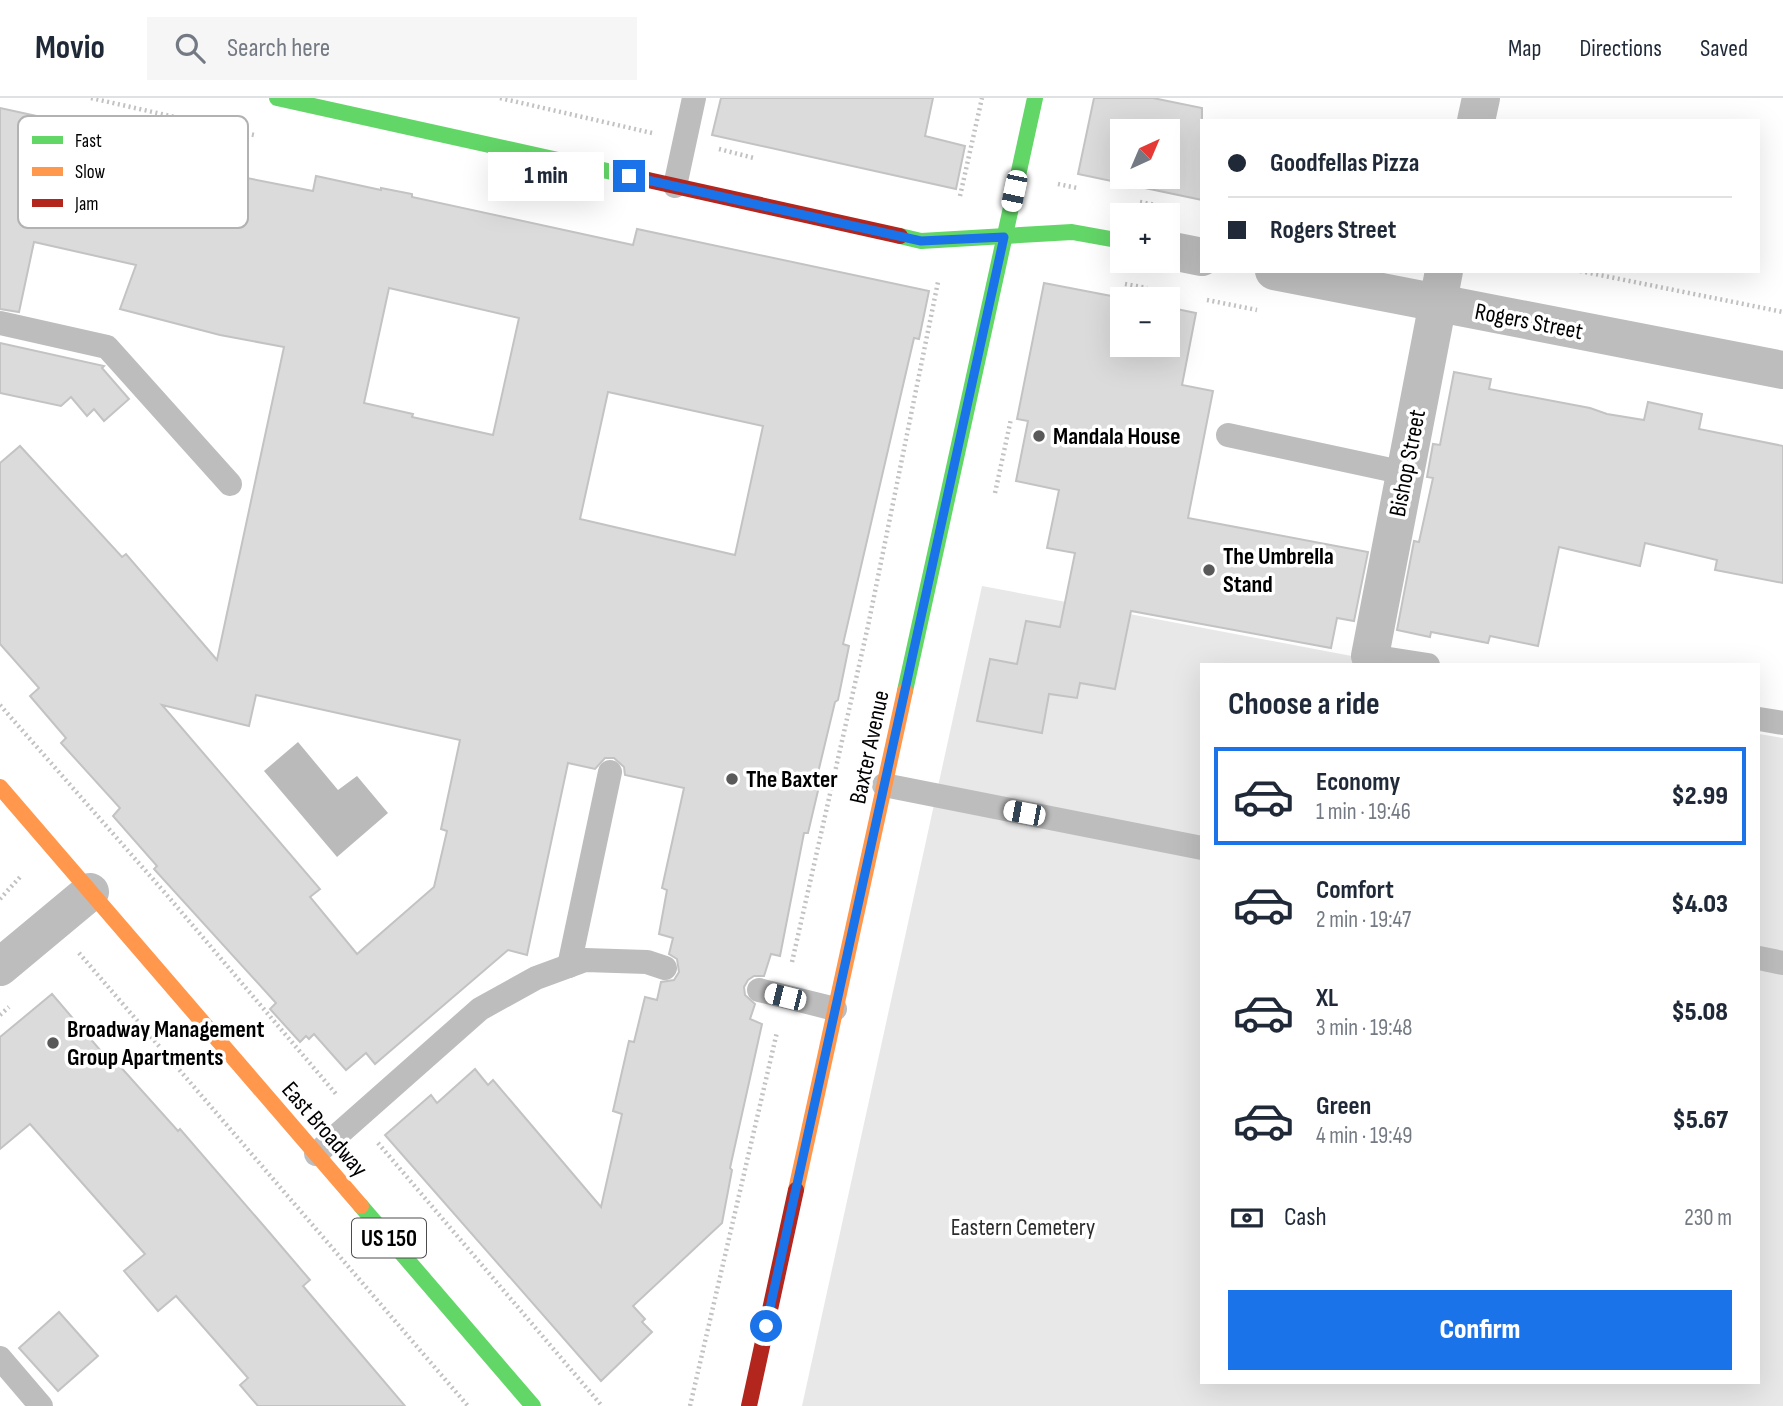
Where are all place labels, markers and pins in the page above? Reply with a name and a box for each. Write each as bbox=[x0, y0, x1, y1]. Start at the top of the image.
place label: Mandala House bbox=[1053, 422, 1181, 451]
marker: Mandala House bbox=[1031, 428, 1047, 444]
place label: The Umbrella Stand bbox=[1223, 542, 1334, 599]
marker: The Umbrella Stand bbox=[1201, 562, 1217, 578]
place label: The Baxter bbox=[746, 765, 838, 794]
marker: The Baxter bbox=[724, 771, 740, 787]
place label: Broadway Management Group Apartments bbox=[67, 1015, 265, 1072]
marker: Broadway Management Group Apartments bbox=[45, 1035, 61, 1051]

